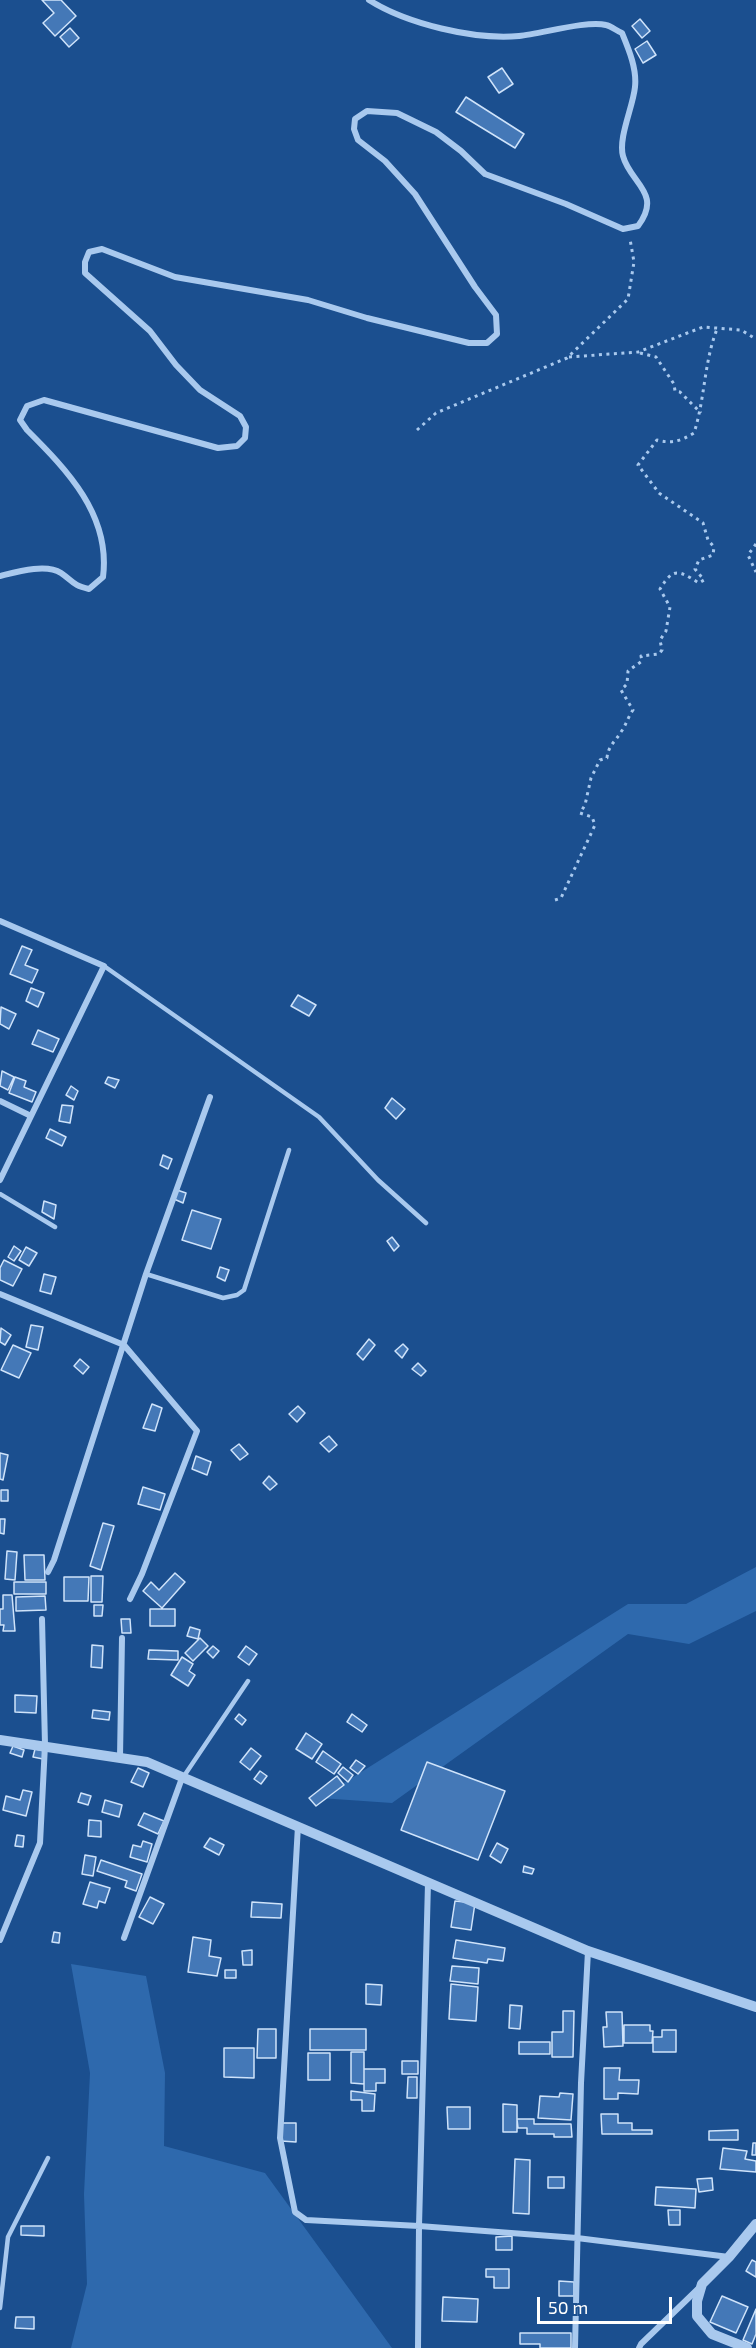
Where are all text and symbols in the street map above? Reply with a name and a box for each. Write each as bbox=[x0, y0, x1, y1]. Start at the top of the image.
scale bar bbox=[540, 2285, 675, 2323]
text: 50 m bbox=[548, 2296, 588, 2318]

